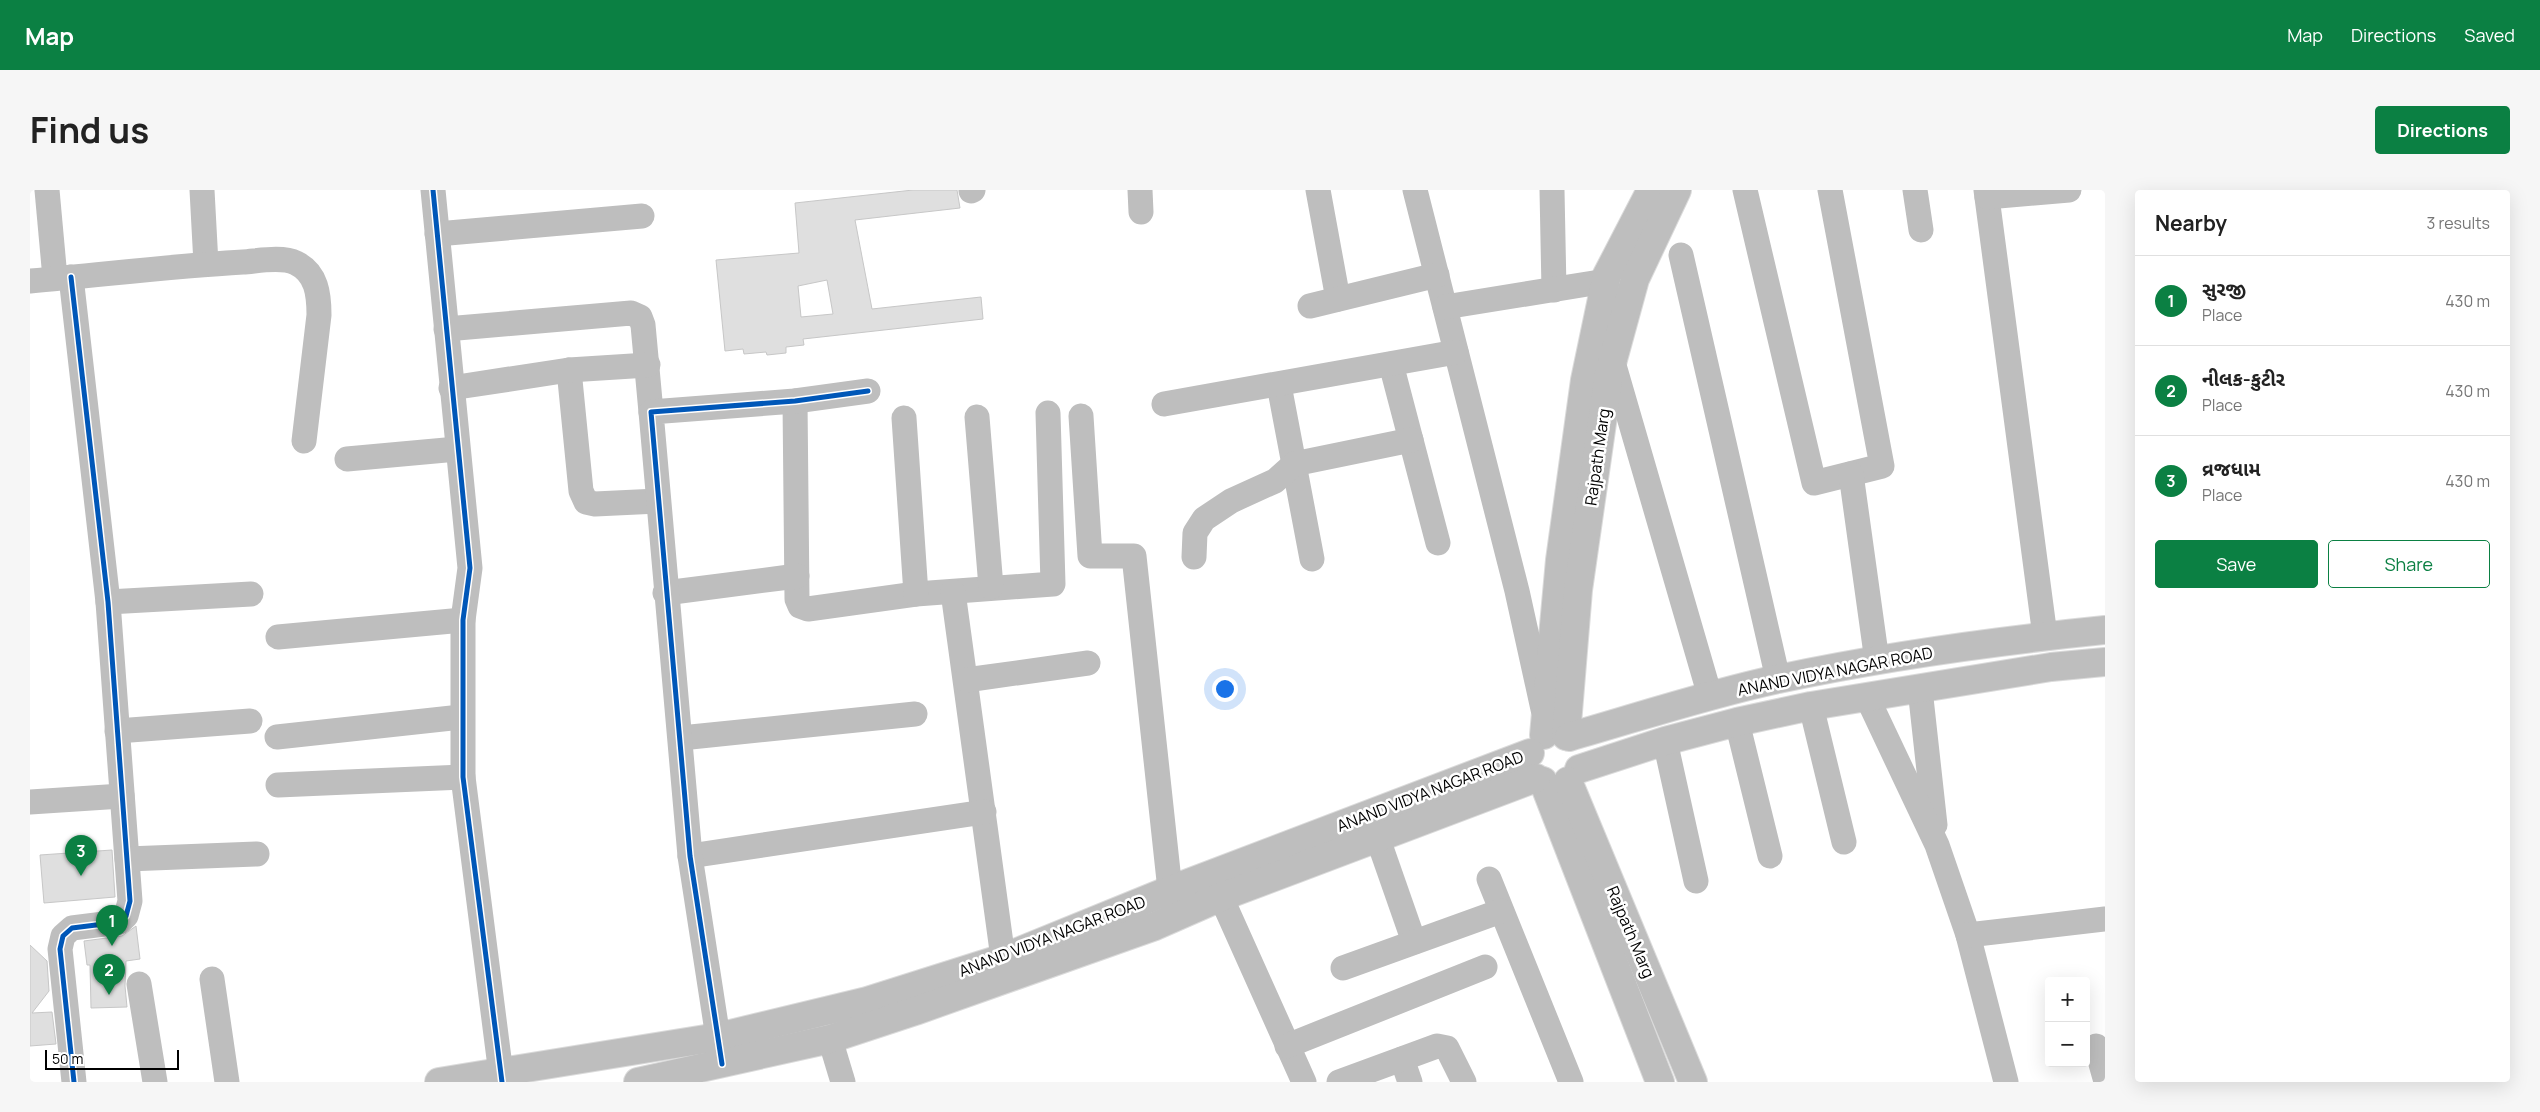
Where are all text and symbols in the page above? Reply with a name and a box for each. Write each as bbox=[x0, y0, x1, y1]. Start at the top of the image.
text: Map bbox=[25, 19, 74, 52]
text: Map bbox=[2287, 23, 2323, 47]
text: Directions bbox=[2351, 23, 2436, 47]
text: Saved bbox=[2464, 23, 2515, 47]
text: Find us bbox=[30, 106, 149, 154]
button: Directions bbox=[2375, 106, 2510, 154]
text: Nearby bbox=[2155, 209, 2227, 237]
text: 3 results bbox=[2427, 212, 2490, 234]
text: સુરજી bbox=[2202, 276, 2246, 302]
text: 1 bbox=[2167, 290, 2175, 312]
text: 430 m bbox=[2445, 290, 2490, 312]
text: Place bbox=[2202, 304, 2242, 326]
text: નીલક-કુટીર bbox=[2202, 366, 2285, 392]
text: 2 bbox=[2166, 380, 2176, 402]
text: 430 m bbox=[2445, 380, 2490, 402]
text: Place bbox=[2202, 394, 2242, 416]
street label: Rajpath Marg bbox=[1579, 407, 1615, 507]
text: વ્રજધામ bbox=[2202, 456, 2260, 482]
text: 3 bbox=[2166, 470, 2176, 492]
text: 430 m bbox=[2445, 470, 2490, 492]
text: Place bbox=[2202, 484, 2242, 506]
button: Save bbox=[2155, 540, 2318, 588]
button: Share bbox=[2328, 540, 2490, 588]
street label: ANAND VIDYA NAGAR ROAD bbox=[1736, 641, 1935, 701]
your location bbox=[1212, 676, 1238, 702]
street label: ANAND VIDYA NAGAR ROAD bbox=[1334, 745, 1527, 837]
pin: 3 bbox=[65, 835, 97, 876]
street label: Rajpath Marg bbox=[1602, 883, 1660, 981]
street label: ANAND VIDYA NAGAR ROAD bbox=[956, 890, 1149, 982]
pin: 1 bbox=[96, 905, 128, 946]
pin: 2 bbox=[93, 954, 125, 995]
map controls bbox=[2045, 977, 2090, 1067]
button: + bbox=[2045, 977, 2090, 1022]
button: − bbox=[2045, 1022, 2090, 1067]
scale bar bbox=[45, 1047, 179, 1070]
text: 50 m bbox=[52, 1049, 83, 1068]

